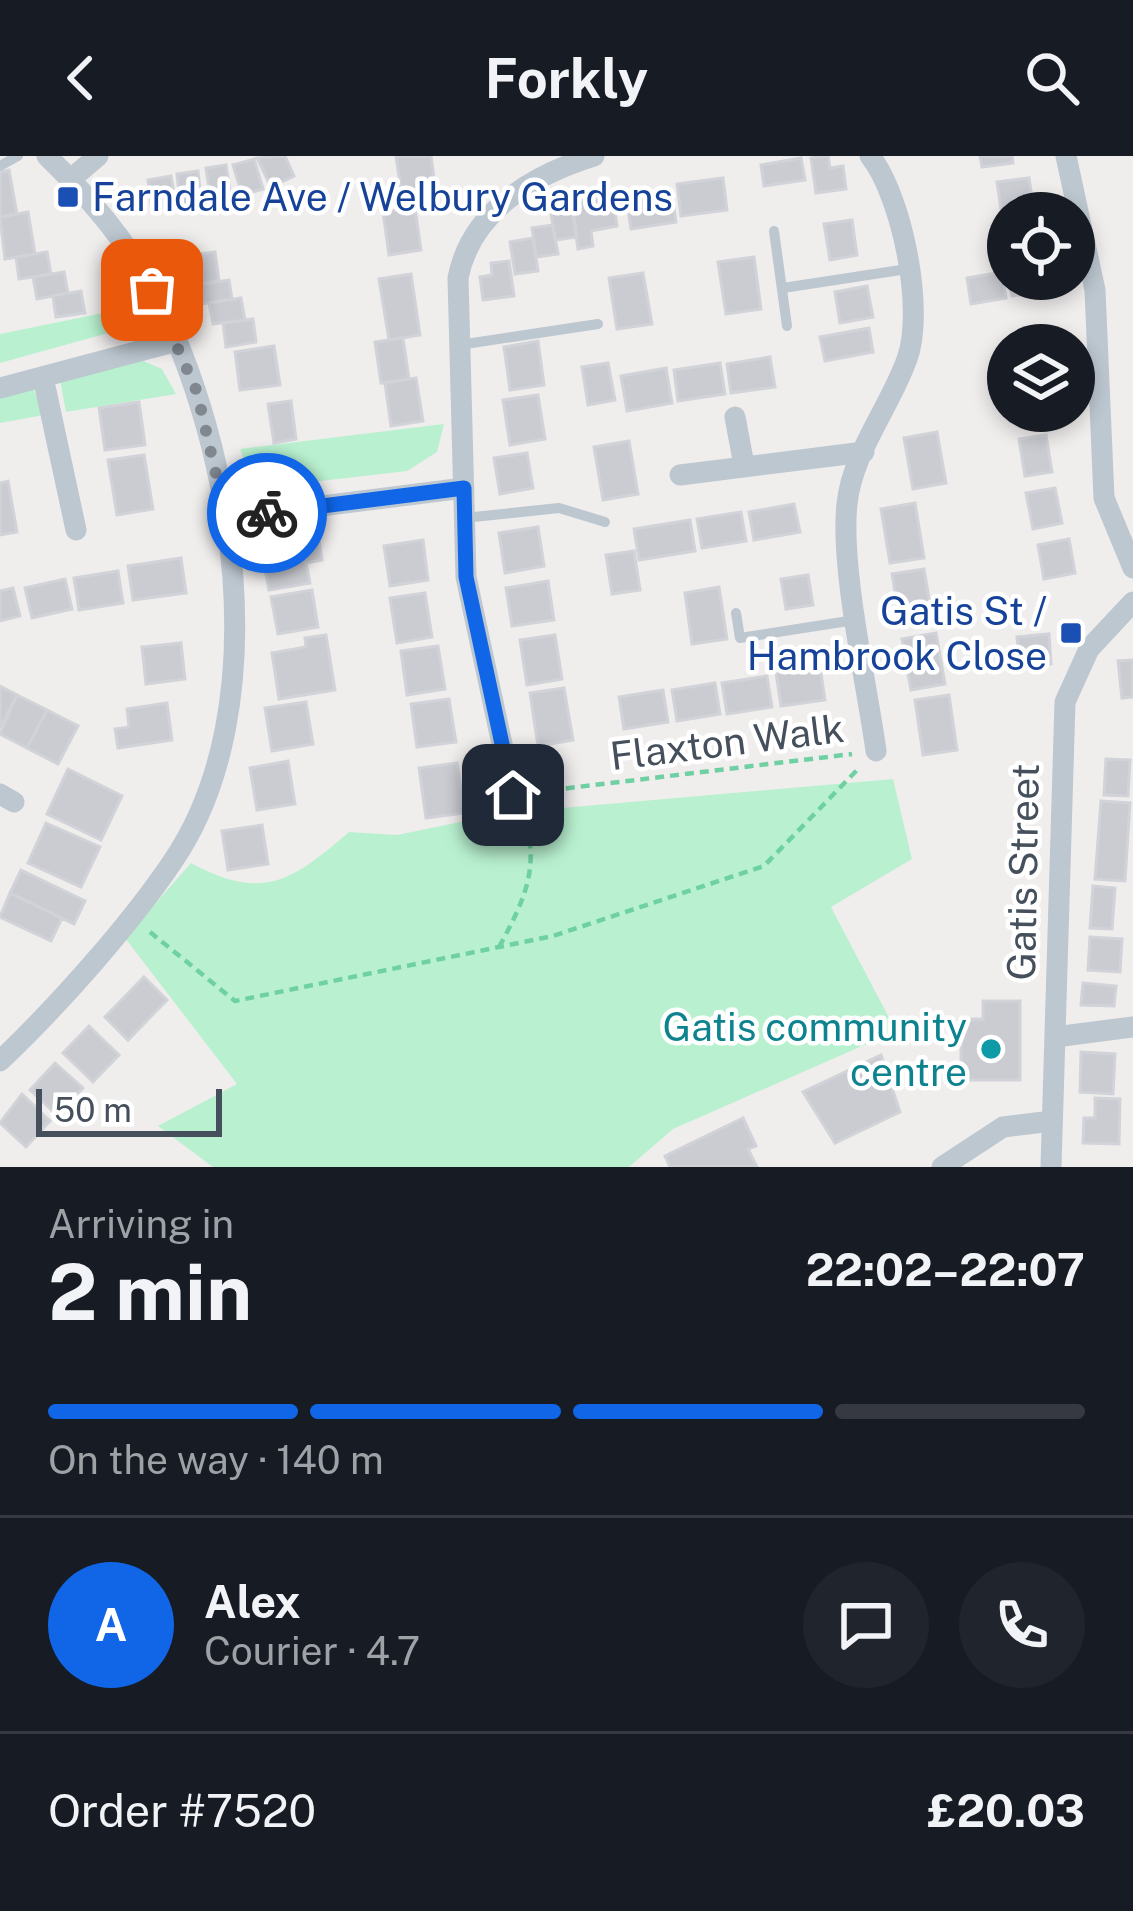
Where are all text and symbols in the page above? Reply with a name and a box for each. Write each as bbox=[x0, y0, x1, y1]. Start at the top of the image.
icon: back bbox=[48, 45, 114, 111]
icon: search bbox=[1019, 45, 1085, 111]
text: Forkly bbox=[485, 47, 648, 110]
place label: Farndale Ave / Welbury Gardens bbox=[92, 174, 673, 220]
marker: Farndale Ave / Welbury Gardens bbox=[55, 184, 81, 210]
map controls bbox=[987, 192, 1095, 432]
button: locate bbox=[987, 192, 1095, 300]
pin bbox=[101, 239, 203, 341]
icon: bag bbox=[119, 257, 185, 323]
button: layers bbox=[987, 324, 1095, 432]
courier bbox=[207, 453, 327, 573]
icon: bike bbox=[234, 480, 300, 546]
place label: Gatis St / Hambrook Close bbox=[747, 588, 1047, 679]
marker: Gatis St / Hambrook Close bbox=[1058, 620, 1084, 646]
street label: Flaxton Walk bbox=[607, 705, 847, 779]
pin bbox=[462, 744, 564, 846]
icon: home bbox=[480, 762, 546, 828]
street label: Gatis Street bbox=[998, 763, 1048, 981]
place label: Gatis community centre bbox=[663, 1004, 967, 1095]
marker: Gatis community centre bbox=[978, 1036, 1004, 1062]
scale bar bbox=[36, 1083, 222, 1136]
text: 50 m bbox=[54, 1091, 132, 1129]
text: Arriving in bbox=[48, 1201, 234, 1247]
text: 22:02–22:07 bbox=[806, 1243, 1085, 1296]
text: 2 min bbox=[48, 1246, 252, 1338]
text: On the way · 140 m bbox=[48, 1437, 384, 1483]
button: chat bbox=[803, 1562, 929, 1688]
button: phone bbox=[959, 1562, 1085, 1688]
text: Alex bbox=[204, 1575, 301, 1628]
text: A bbox=[95, 1598, 127, 1651]
text: Courier · 4.7 bbox=[204, 1628, 420, 1674]
text: Order #7520 bbox=[48, 1784, 316, 1837]
text: £20.03 bbox=[927, 1784, 1085, 1837]

